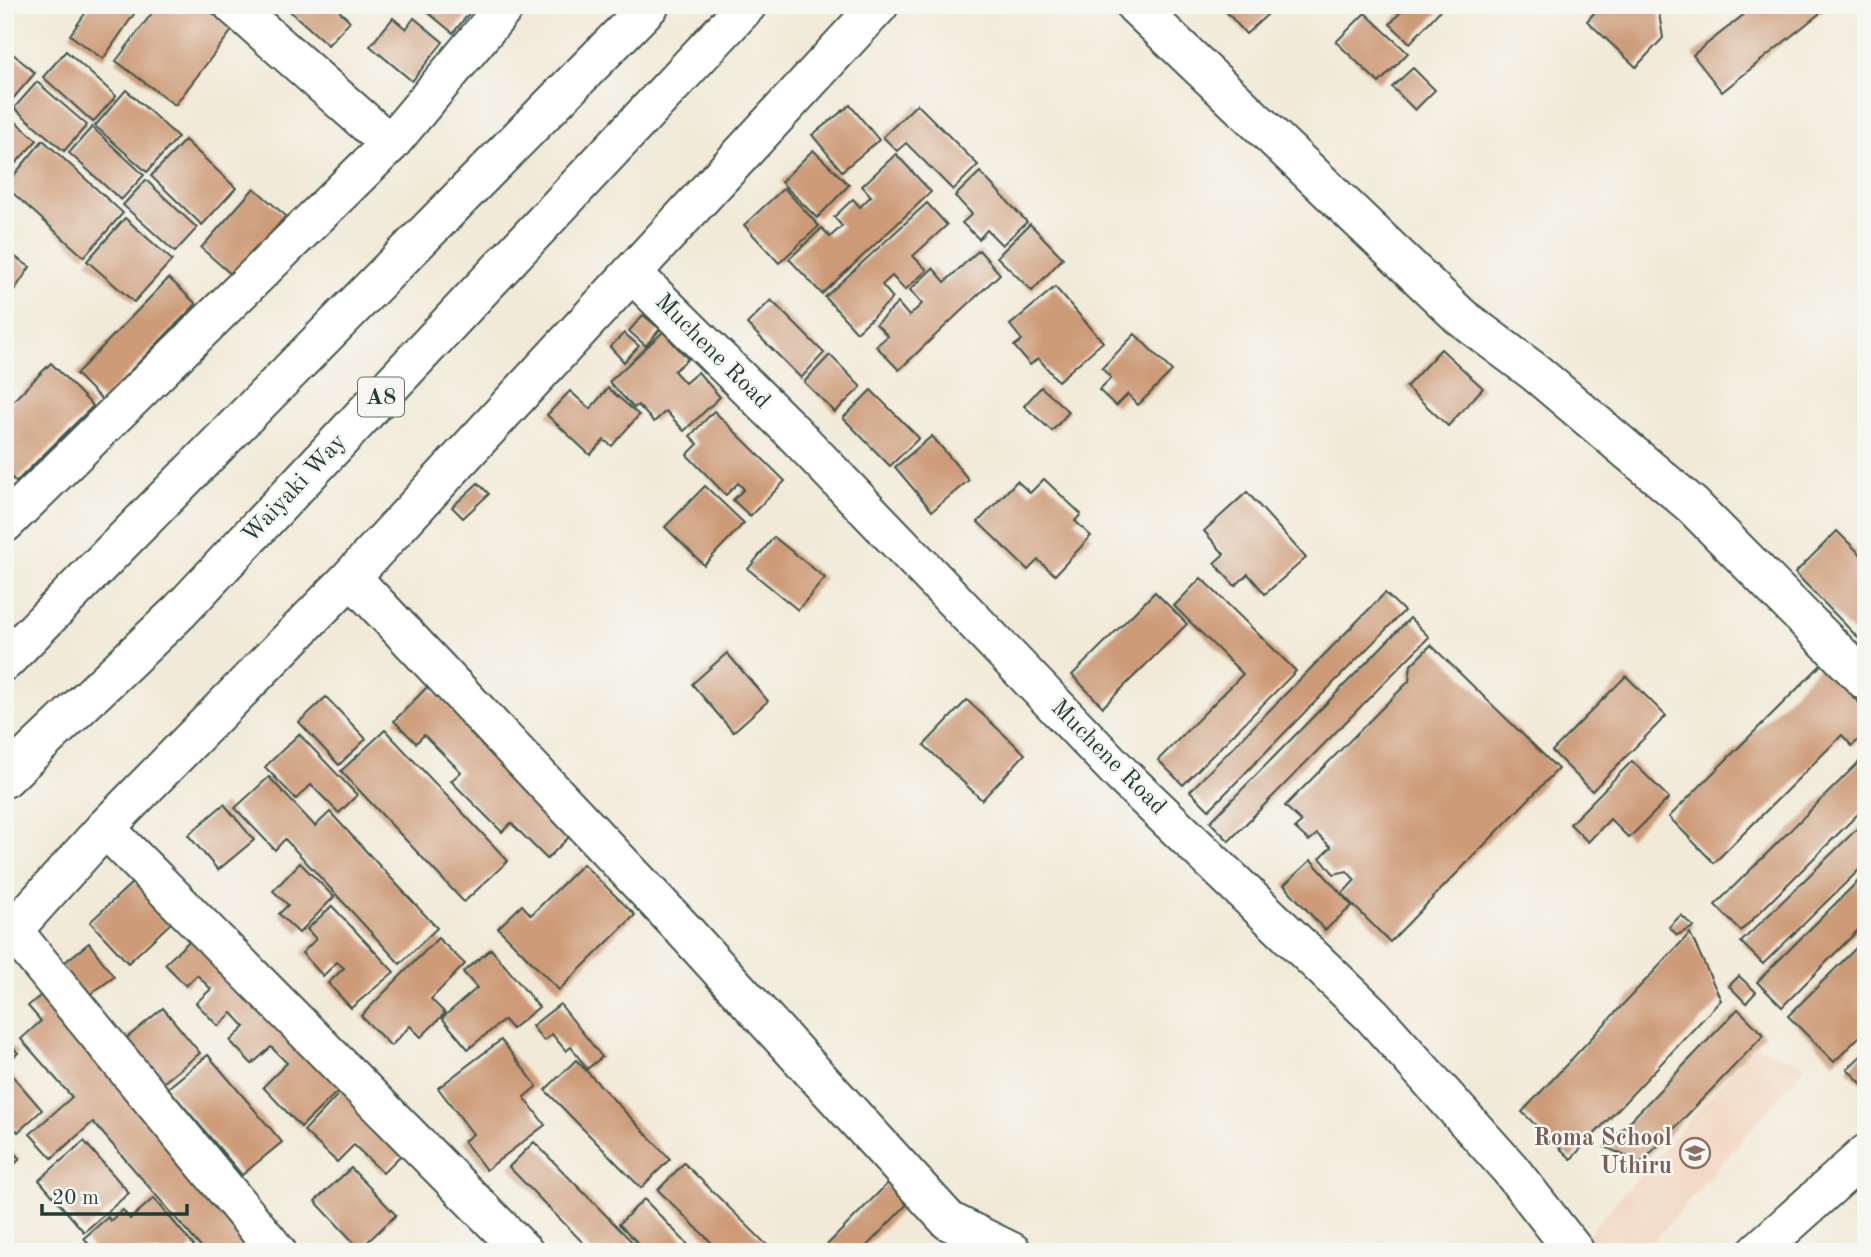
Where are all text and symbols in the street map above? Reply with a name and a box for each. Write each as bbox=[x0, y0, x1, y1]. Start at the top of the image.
street label: Muchene Road bbox=[650, 290, 774, 414]
road number: A8 bbox=[358, 378, 404, 416]
street label: Waiyaki Way bbox=[239, 430, 352, 548]
street label: Muchene Road bbox=[1046, 696, 1170, 820]
place label: Roma School Uthiru bbox=[1533, 1127, 1672, 1179]
school or university icon: Roma School Uthiru bbox=[1678, 1136, 1712, 1170]
scale bar bbox=[42, 1173, 187, 1217]
text: 20 m bbox=[52, 1188, 99, 1209]

